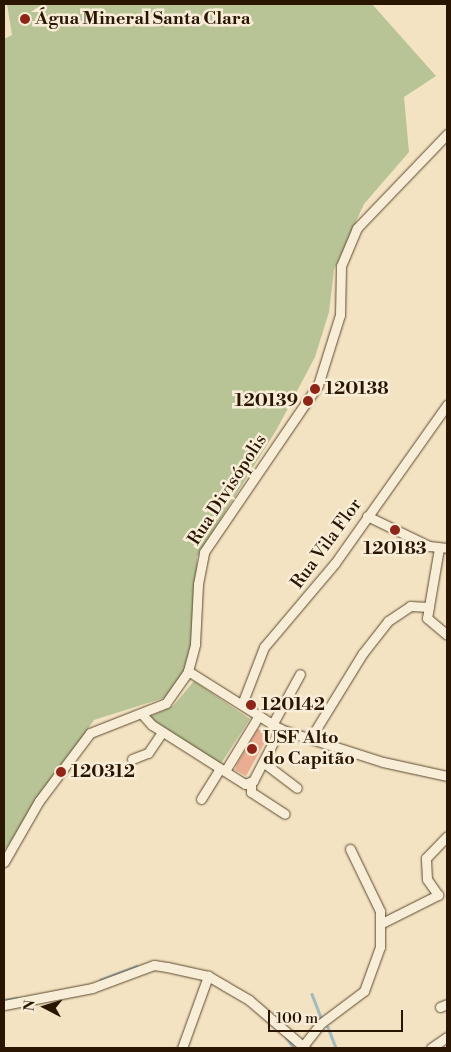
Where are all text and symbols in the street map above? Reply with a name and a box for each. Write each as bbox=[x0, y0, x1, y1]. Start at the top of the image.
place label: Água Mineral Santa Clara bbox=[35, 8, 251, 30]
marker: Água Mineral Santa Clara bbox=[19, 13, 31, 25]
place label: 120138 bbox=[325, 378, 389, 400]
marker: 120138 bbox=[309, 383, 321, 395]
place label: 120139 bbox=[234, 390, 298, 412]
marker: 120139 bbox=[302, 395, 314, 407]
street label: Rua Divisópolis bbox=[184, 430, 272, 550]
street label: Rua Vila Flor bbox=[287, 495, 367, 593]
marker: 120183 bbox=[389, 524, 401, 536]
place label: 120183 bbox=[363, 538, 427, 560]
place label: 120142 bbox=[261, 694, 325, 716]
marker: 120142 bbox=[245, 699, 257, 711]
place label: USF Alto do Capitão bbox=[263, 728, 355, 771]
marker: USF Alto do Capitão bbox=[245, 742, 259, 756]
place label: 120312 bbox=[71, 761, 135, 783]
marker: 120312 bbox=[55, 766, 67, 778]
north arrow bbox=[20, 982, 70, 1032]
text: N bbox=[21, 999, 40, 1012]
scale bar bbox=[271, 1000, 406, 1032]
text: 100 m bbox=[276, 1009, 318, 1028]

